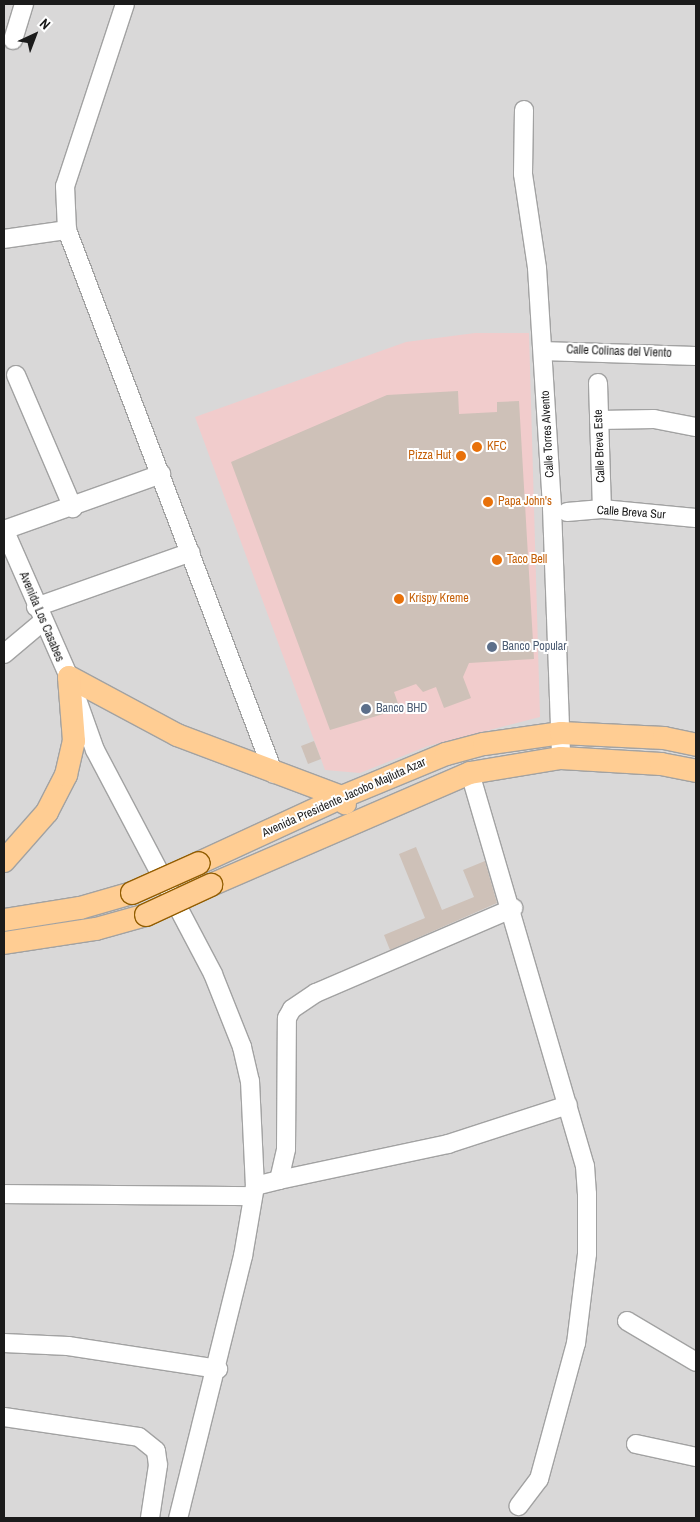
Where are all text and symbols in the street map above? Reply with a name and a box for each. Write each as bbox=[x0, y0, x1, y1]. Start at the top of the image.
north arrow bbox=[10, 10, 60, 60]
text: N bbox=[36, 15, 54, 33]
street label: Calle Colinas del Viento bbox=[566, 343, 672, 361]
street label: Calle Torres Alvento bbox=[539, 390, 557, 478]
street label: Calle Breva Este bbox=[592, 409, 608, 483]
place label: KFC bbox=[487, 440, 507, 454]
marker: KFC bbox=[471, 441, 483, 453]
place label: Pizza Hut bbox=[408, 449, 451, 463]
marker: Pizza Hut bbox=[455, 450, 467, 462]
place label: Papa John's bbox=[498, 495, 552, 509]
marker: Papa John's bbox=[482, 496, 494, 508]
street label: Calle Breva Sur bbox=[596, 503, 666, 523]
place label: Taco Bell bbox=[507, 553, 547, 567]
marker: Taco Bell bbox=[491, 554, 503, 566]
street label: Avenida Los Casabes bbox=[16, 570, 66, 664]
place label: Krispy Kreme bbox=[409, 592, 469, 606]
marker: Krispy Kreme bbox=[393, 593, 405, 605]
place label: Banco Popular bbox=[502, 640, 567, 654]
marker: Banco Popular bbox=[486, 641, 498, 653]
place label: Banco BHD bbox=[376, 702, 427, 716]
marker: Banco BHD bbox=[360, 703, 372, 715]
street label: Avenida Presidente Jacobo Majluta Azar bbox=[260, 755, 428, 841]

